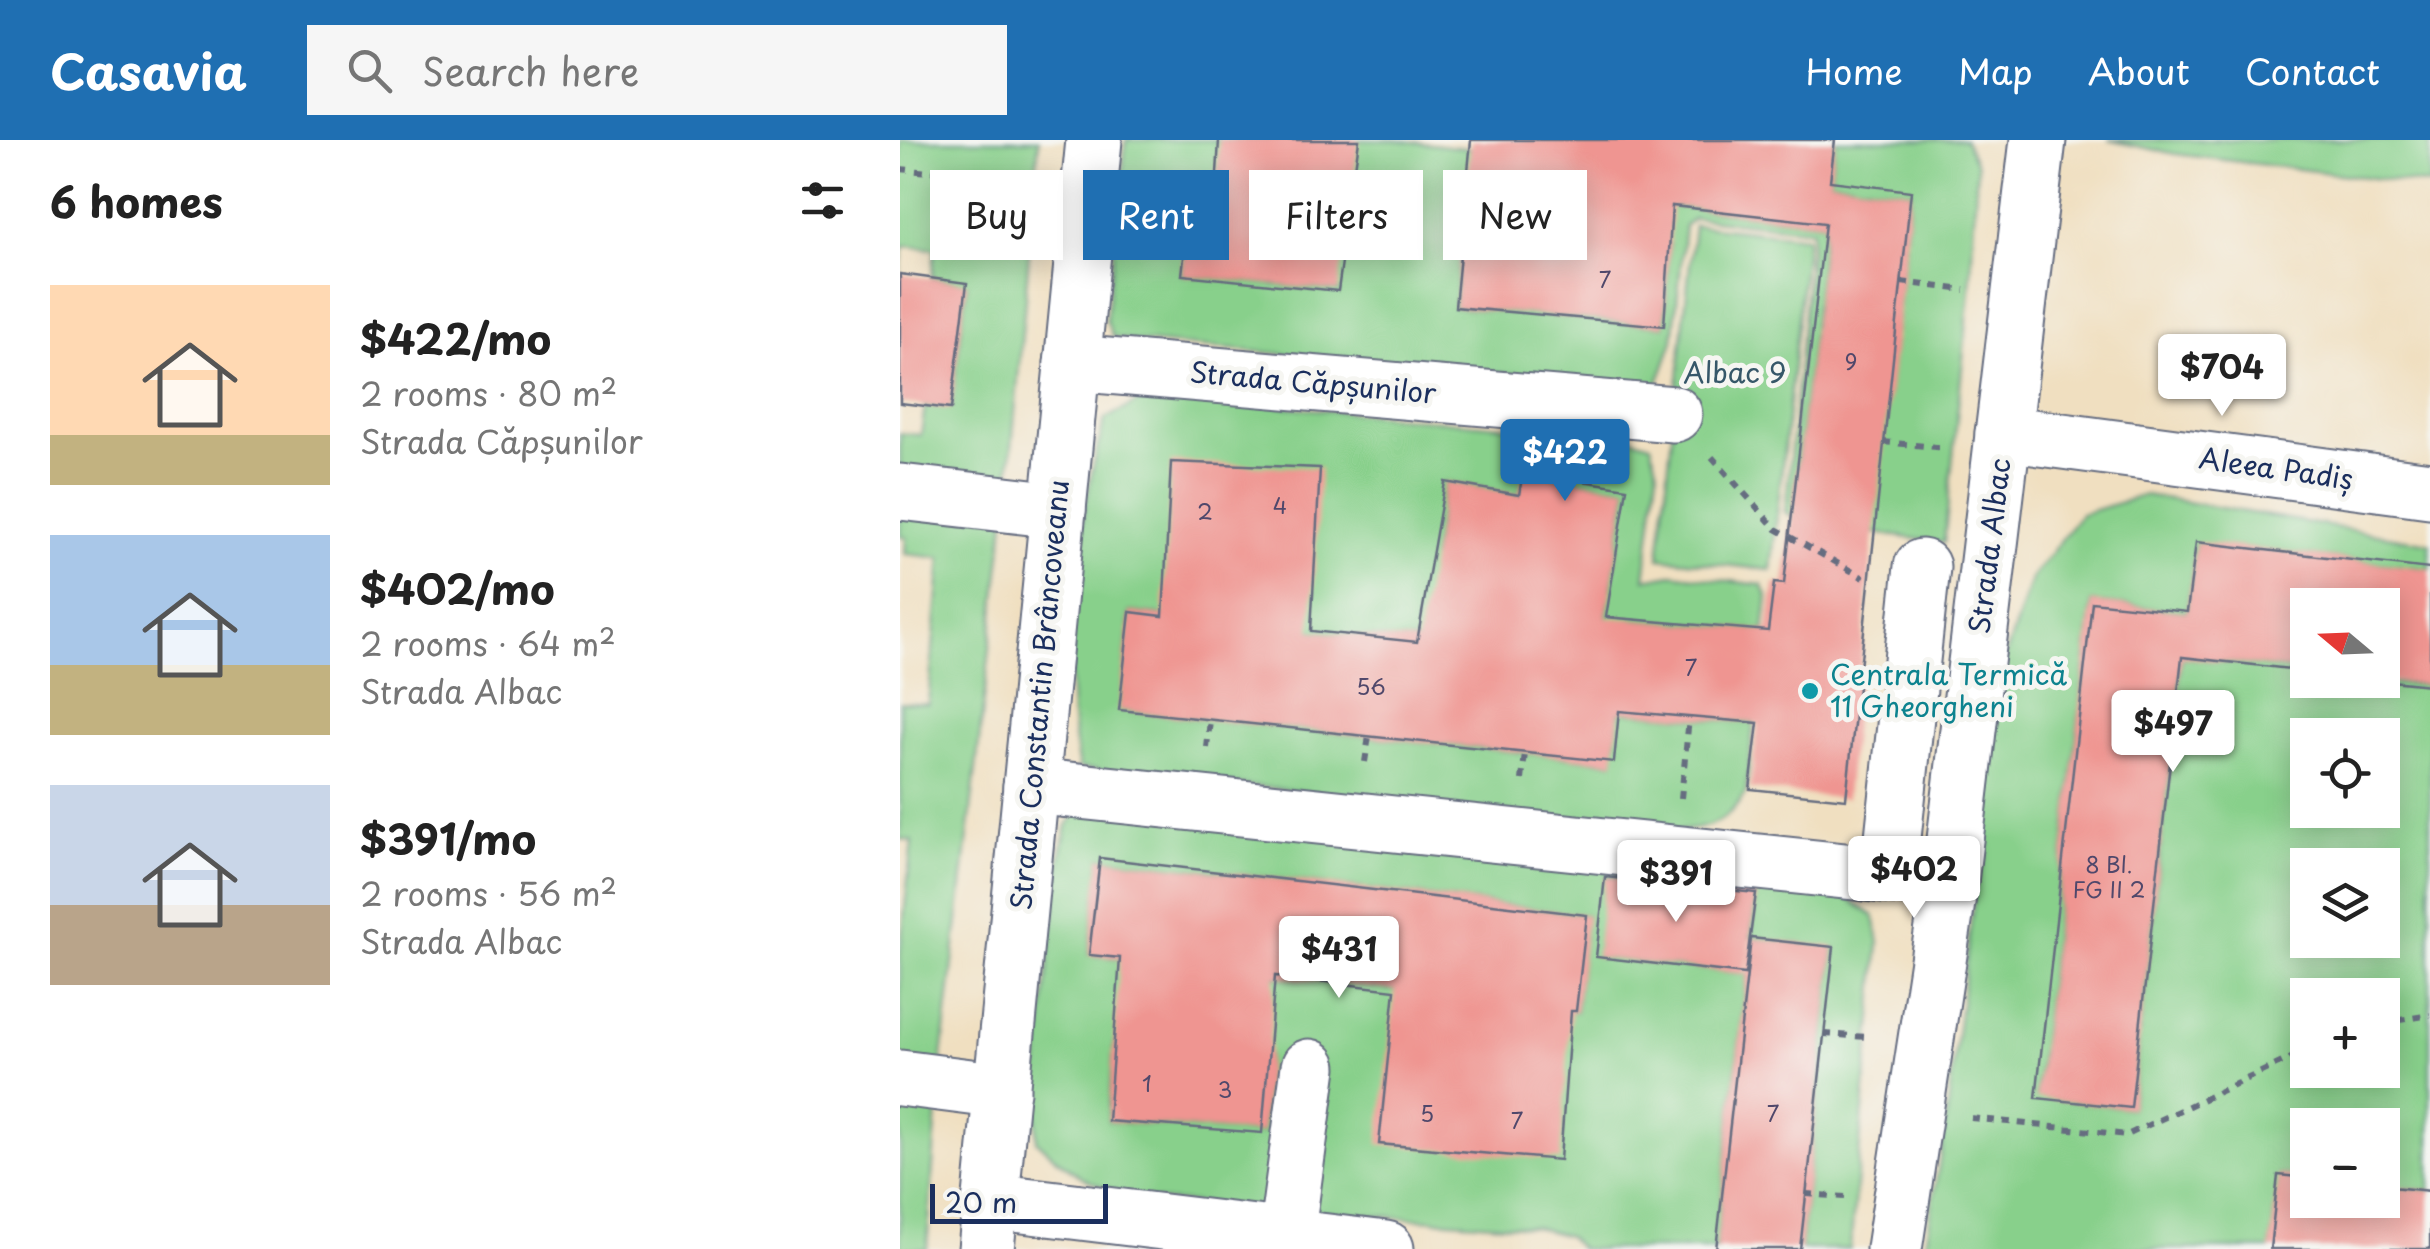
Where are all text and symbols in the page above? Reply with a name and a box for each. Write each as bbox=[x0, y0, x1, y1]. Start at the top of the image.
search box bbox=[307, 25, 1007, 115]
text: Casavia bbox=[50, 34, 247, 106]
text: Search here bbox=[422, 42, 639, 99]
icon: search bbox=[342, 43, 397, 98]
text: Home bbox=[1806, 44, 1903, 97]
text: Map bbox=[1958, 44, 2033, 97]
text: About bbox=[2088, 44, 2190, 97]
text: Contact bbox=[2245, 44, 2380, 97]
text: 6 homes bbox=[50, 169, 223, 232]
chip: Buy bbox=[930, 170, 1063, 260]
chip: Rent bbox=[1083, 170, 1229, 260]
chip: Filters bbox=[1249, 170, 1423, 260]
chip: New bbox=[1443, 170, 1587, 260]
icon: filters bbox=[795, 173, 850, 228]
house number: 7 bbox=[1599, 262, 1611, 295]
text: $422/mo bbox=[360, 306, 551, 369]
icon: home bbox=[130, 325, 250, 445]
pin: $704 bbox=[2163, 334, 2281, 419]
text: $704 bbox=[2180, 342, 2264, 390]
house number: 9 bbox=[1845, 344, 1857, 377]
street label: Strada Căpșunilor bbox=[1188, 349, 1438, 414]
park label: Albac 9 bbox=[1683, 350, 1787, 393]
text: 2 rooms · 80 m² bbox=[360, 369, 617, 417]
text: Strada Căpșunilor bbox=[360, 417, 643, 465]
pin: $422 bbox=[1506, 419, 1624, 504]
text: $422 bbox=[1522, 427, 1608, 475]
street label: Aleea Padiș bbox=[2196, 435, 2356, 500]
street label: Strada Albac bbox=[1956, 455, 2021, 636]
street label: Strada Constantin Brâncoveanu bbox=[998, 478, 1079, 912]
house number: 4 bbox=[1273, 488, 1287, 521]
house number: 2 bbox=[1197, 494, 1213, 527]
text: $402/mo bbox=[360, 556, 555, 619]
icon: home bbox=[130, 575, 250, 695]
north arrow bbox=[2290, 588, 2400, 698]
map controls bbox=[2290, 588, 2400, 1218]
text: 2 rooms · 64 m² bbox=[360, 619, 616, 667]
house number: 7 bbox=[1685, 650, 1697, 683]
place label: Centrala Termică 11 Gheorgheni bbox=[1830, 652, 2067, 727]
text: Strada Albac bbox=[360, 667, 562, 715]
house number: 56 bbox=[1356, 669, 1386, 702]
marker: Centrala Termică 11 Gheorgheni bbox=[1799, 680, 1821, 702]
pin: $497 bbox=[2114, 690, 2232, 775]
text: $497 bbox=[2133, 698, 2213, 746]
button: locate bbox=[2290, 718, 2400, 828]
text: $391/mo bbox=[360, 806, 536, 869]
icon: home bbox=[130, 825, 250, 945]
pin: $402 bbox=[1855, 836, 1973, 921]
pin: $391 bbox=[1617, 840, 1735, 925]
text: $402 bbox=[1870, 844, 1958, 892]
house number: 8 Bl. FG II 2 bbox=[2073, 847, 2145, 905]
text: $391 bbox=[1639, 848, 1713, 896]
button: layers bbox=[2290, 848, 2400, 958]
text: 2 rooms · 56 m² bbox=[360, 869, 617, 917]
pin: $431 bbox=[1280, 916, 1398, 1001]
text: Strada Albac bbox=[360, 917, 562, 965]
text: $431 bbox=[1301, 924, 1377, 972]
button: + bbox=[2290, 978, 2400, 1088]
house number: 1 bbox=[1142, 1066, 1152, 1099]
house number: 3 bbox=[1218, 1072, 1232, 1105]
house number: 5 bbox=[1420, 1096, 1434, 1129]
house number: 7 bbox=[1767, 1096, 1779, 1129]
house number: 7 bbox=[1511, 1103, 1523, 1136]
button: − bbox=[2290, 1108, 2400, 1218]
scale bar bbox=[930, 1179, 1108, 1224]
text: 20 m bbox=[945, 1180, 1017, 1223]

